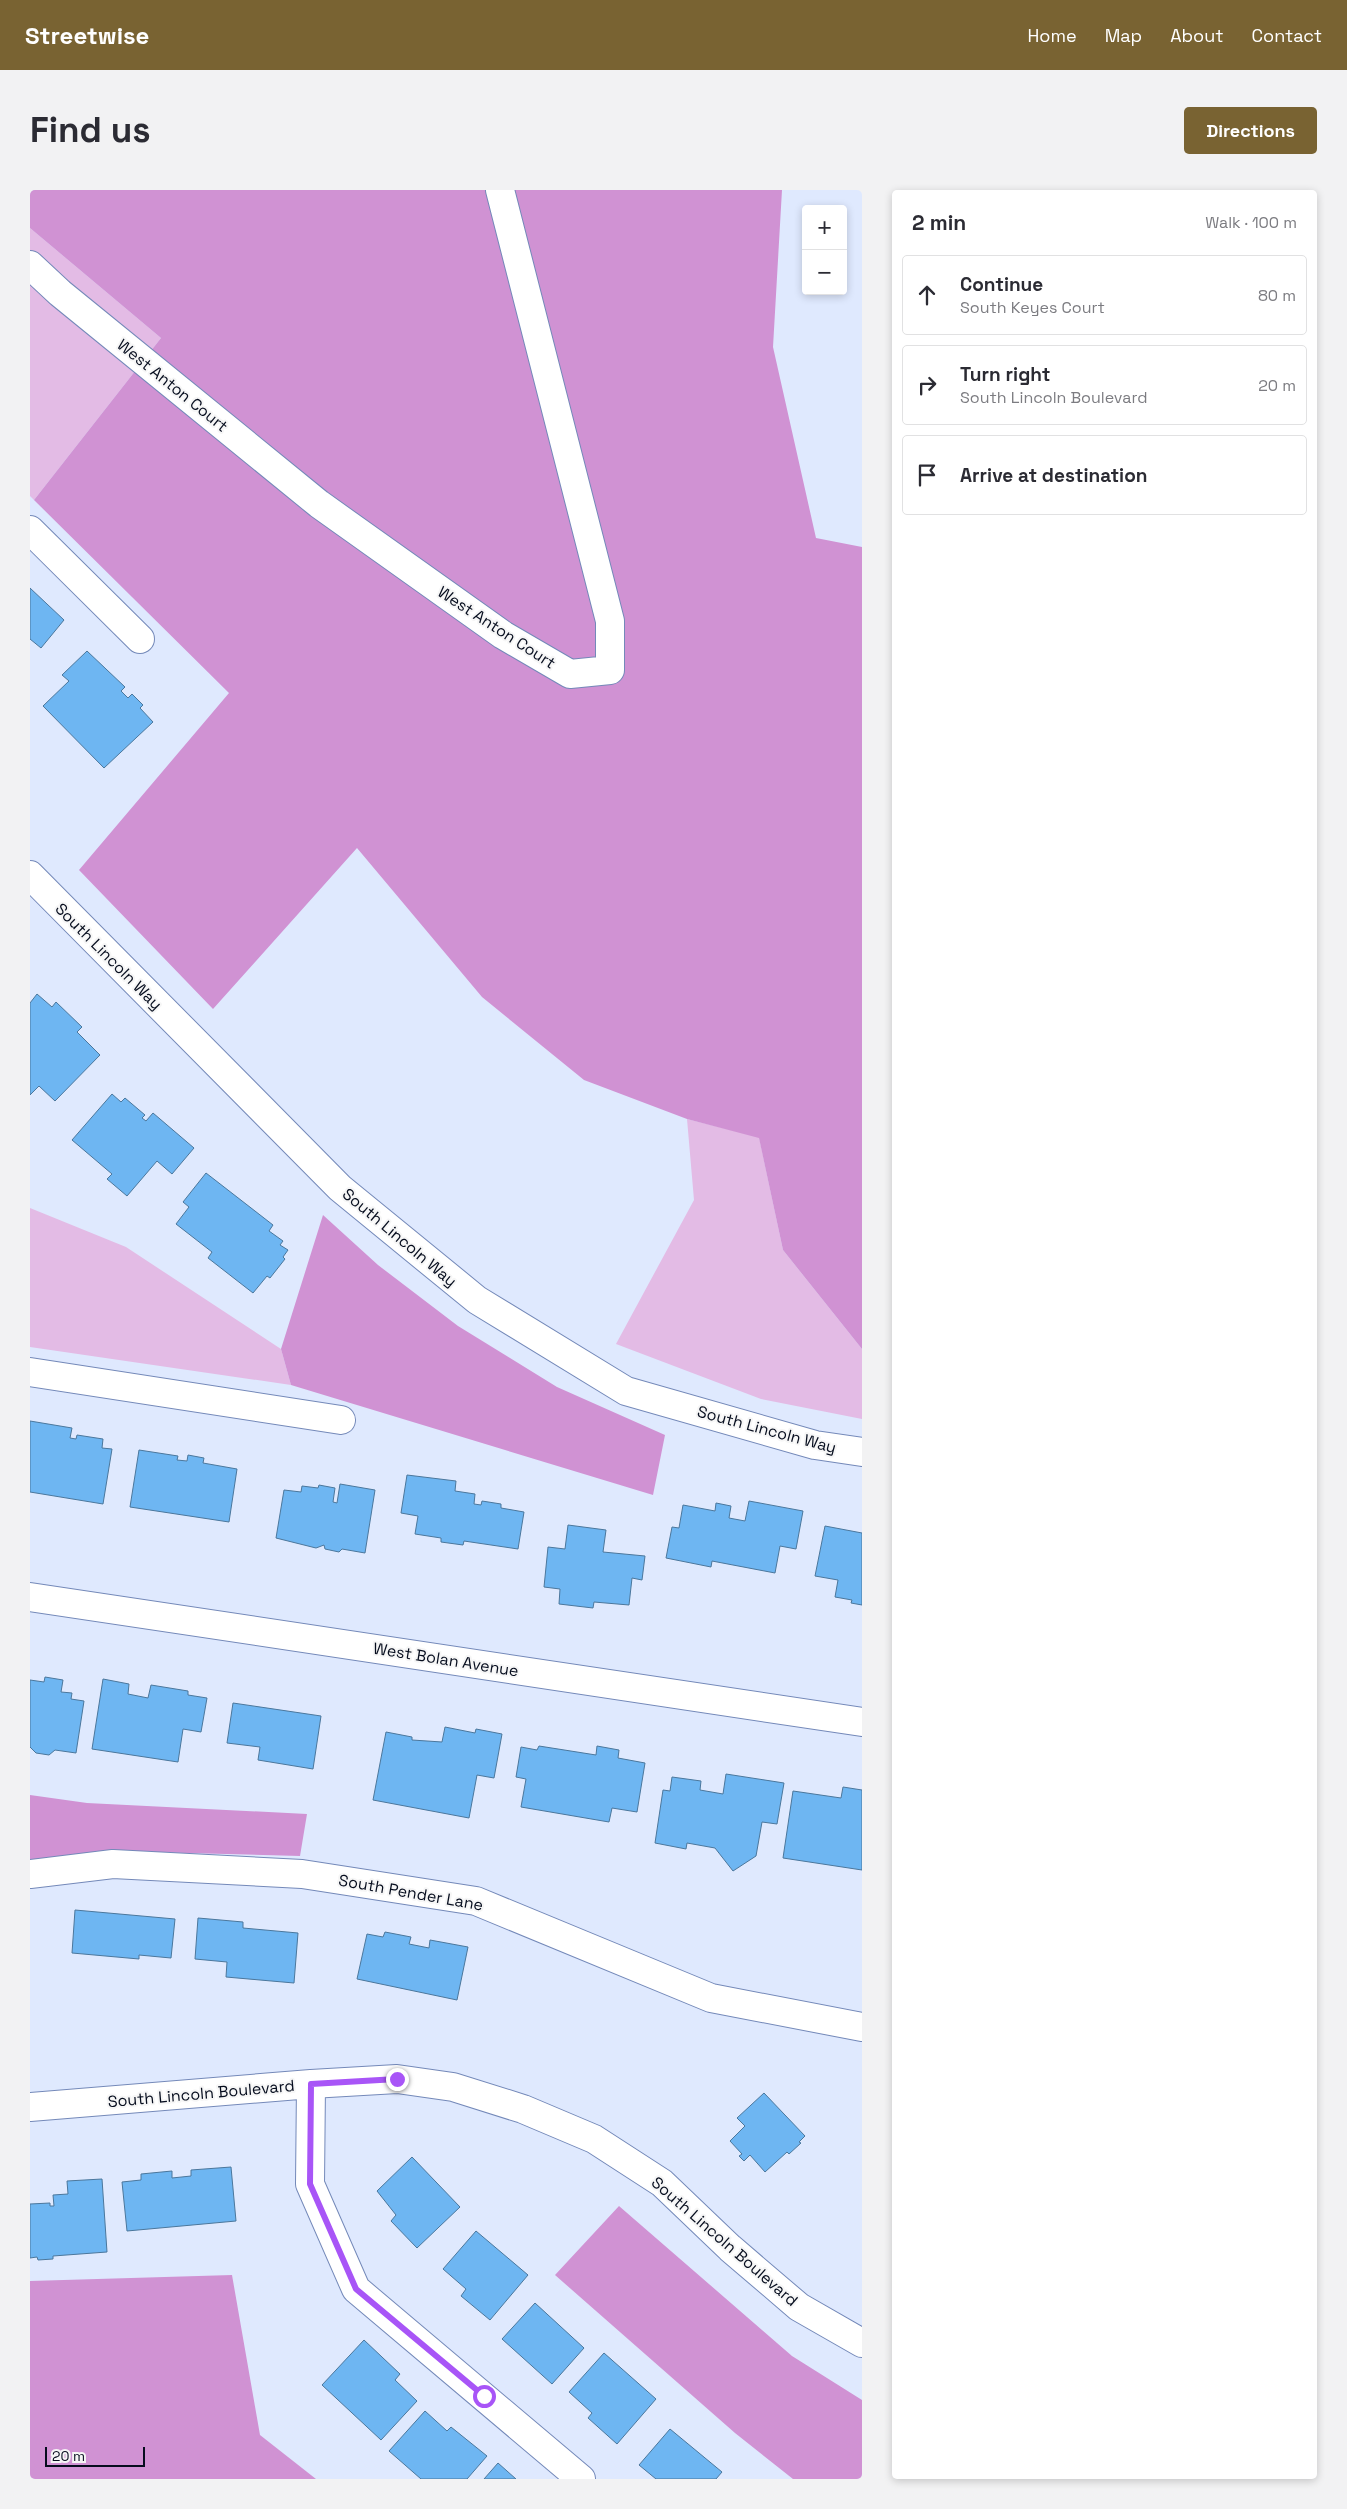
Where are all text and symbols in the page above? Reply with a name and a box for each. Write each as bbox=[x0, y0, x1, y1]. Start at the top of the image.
text: Streetwise bbox=[25, 20, 149, 51]
text: Home bbox=[1028, 24, 1077, 47]
text: Map bbox=[1105, 24, 1142, 47]
text: About bbox=[1170, 24, 1224, 47]
text: Contact bbox=[1252, 24, 1322, 47]
button: Directions bbox=[1184, 107, 1317, 154]
text: Find us bbox=[30, 108, 151, 152]
map controls bbox=[802, 205, 847, 295]
button: + bbox=[802, 205, 847, 250]
text: 2 min bbox=[912, 209, 966, 236]
text: Walk · 100 m bbox=[1205, 212, 1297, 233]
button: − bbox=[802, 250, 847, 295]
text: Continue bbox=[960, 272, 1043, 297]
icon: ahead bbox=[913, 281, 941, 309]
text: 80 m bbox=[1258, 285, 1296, 306]
text: South Keyes Court bbox=[960, 297, 1105, 318]
street label: West Anton Court bbox=[113, 334, 232, 437]
text: Turn right bbox=[960, 362, 1050, 387]
icon: right bbox=[913, 371, 941, 399]
text: 20 m bbox=[1258, 375, 1296, 396]
text: South Lincoln Boulevard bbox=[960, 387, 1147, 408]
icon: arrive bbox=[913, 461, 941, 489]
text: Arrive at destination bbox=[960, 463, 1148, 488]
street label: West Anton Court bbox=[434, 581, 560, 673]
street label: South Lincoln Way bbox=[51, 898, 167, 1014]
street label: South Lincoln Way bbox=[338, 1183, 461, 1291]
street label: South Lincoln Way bbox=[695, 1401, 839, 1458]
street label: West Bolan Avenue bbox=[372, 1638, 520, 1681]
street label: South Pender Lane bbox=[337, 1869, 485, 1916]
route end bbox=[386, 2068, 409, 2091]
street label: South Lincoln Boulevard bbox=[107, 2075, 295, 2112]
street label: South Lincoln Boulevard bbox=[647, 2172, 802, 2311]
route start bbox=[473, 2385, 496, 2408]
scale bar bbox=[45, 2444, 145, 2467]
text: 20 m bbox=[52, 2447, 85, 2465]

